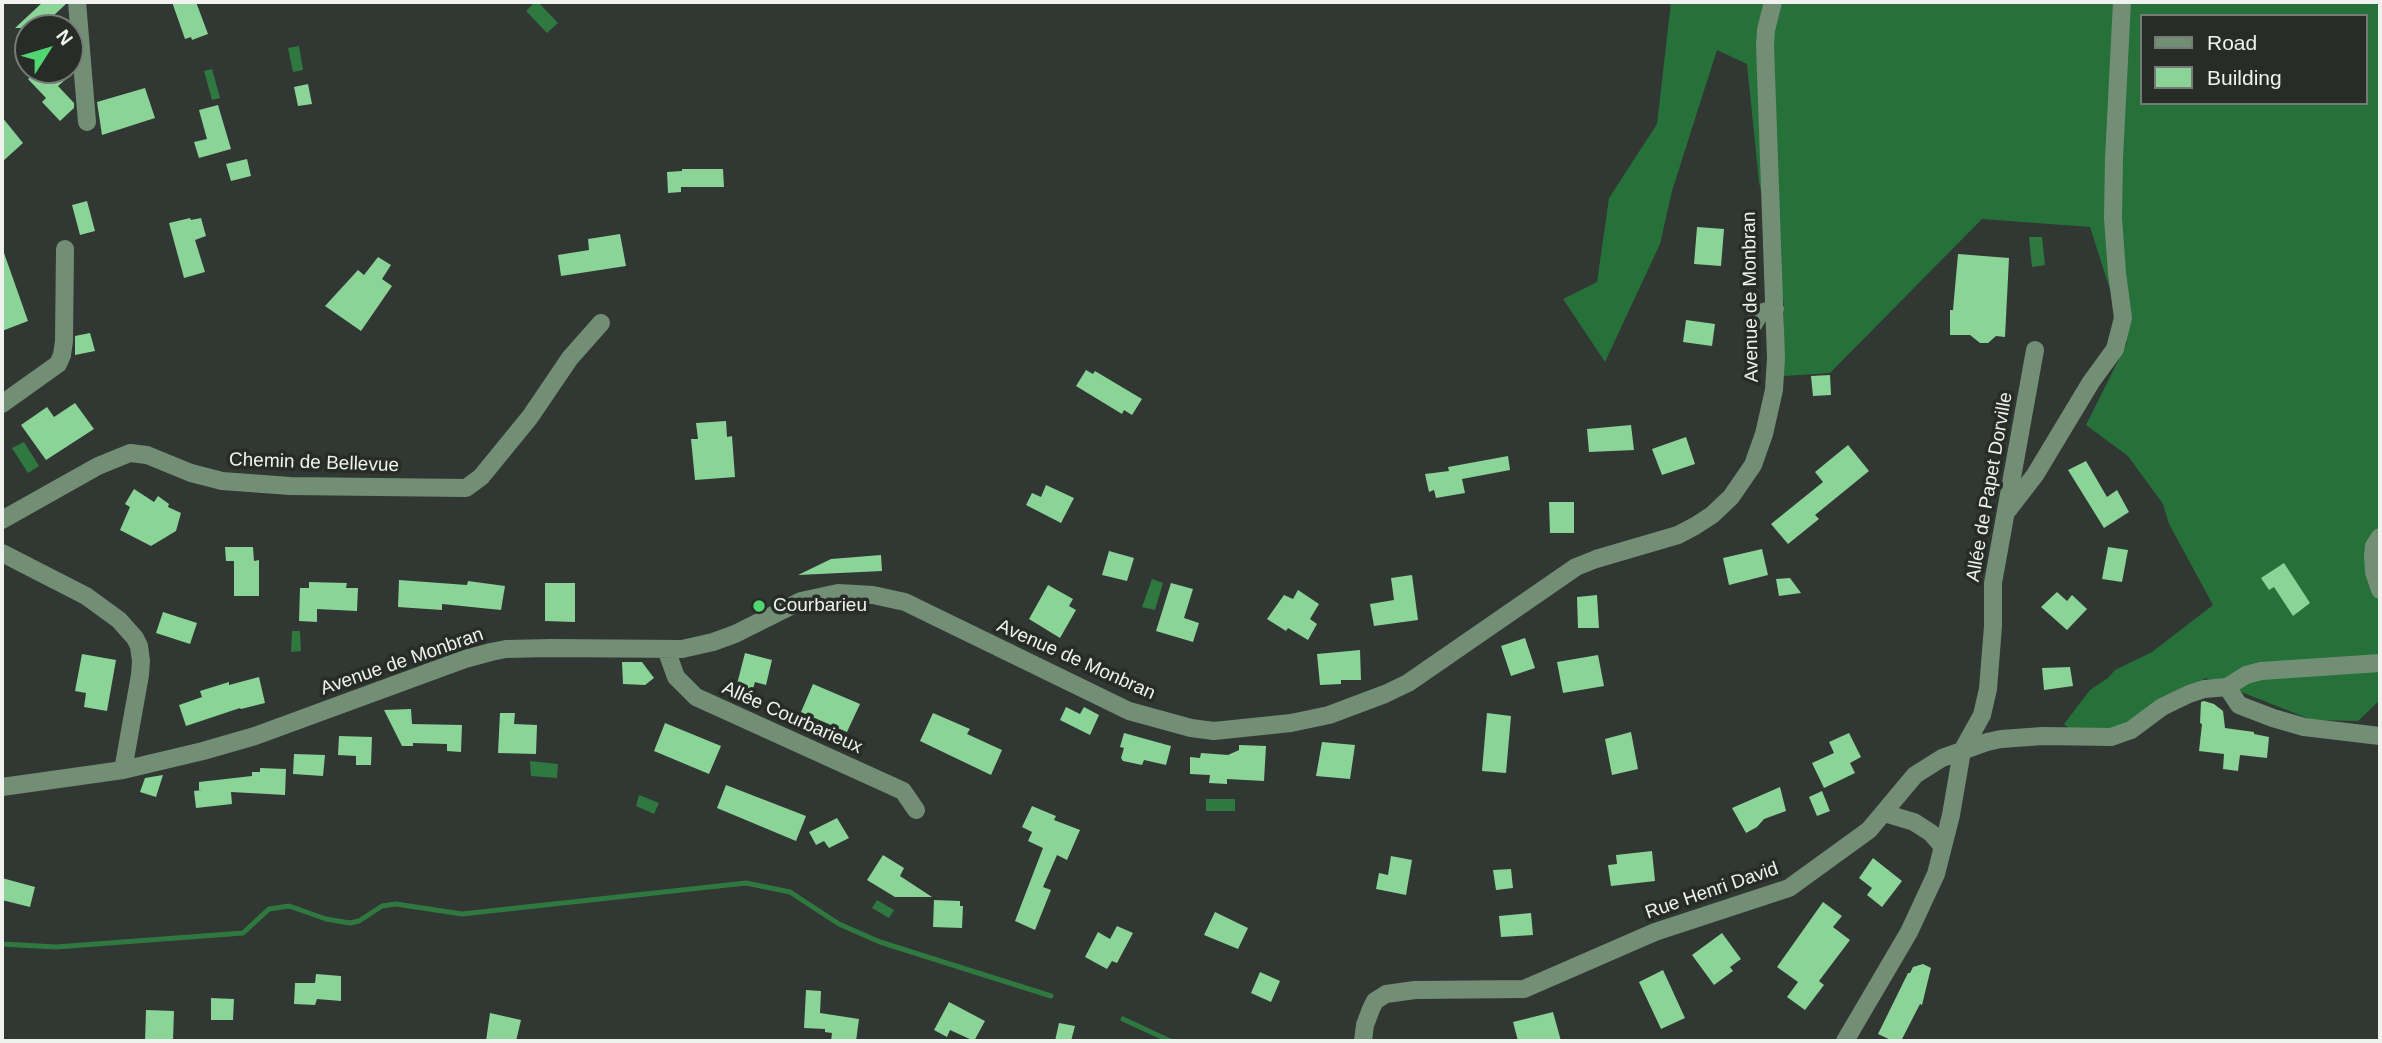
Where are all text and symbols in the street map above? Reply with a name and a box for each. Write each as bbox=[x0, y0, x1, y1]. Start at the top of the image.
north arrow bbox=[14, 14, 84, 84]
legend bbox=[2140, 14, 2368, 105]
text: N bbox=[52, 25, 77, 49]
text: Road bbox=[2207, 31, 2257, 54]
text: Building bbox=[2207, 66, 2282, 89]
street label: Avenue de Monbran bbox=[1738, 211, 1764, 383]
street label: Allée de Papet Dorville bbox=[1962, 390, 2018, 584]
street label: Chemin de Bellevue bbox=[229, 449, 399, 477]
place label: Courbarieu bbox=[773, 595, 867, 617]
marker: Courbarieu bbox=[751, 598, 767, 614]
street label: Avenue de Monbran bbox=[993, 615, 1159, 705]
street label: Avenue de Monbran bbox=[318, 623, 486, 701]
street label: Allée Courbarieux bbox=[718, 677, 866, 759]
street label: Rue Henri David bbox=[1642, 858, 1782, 924]

